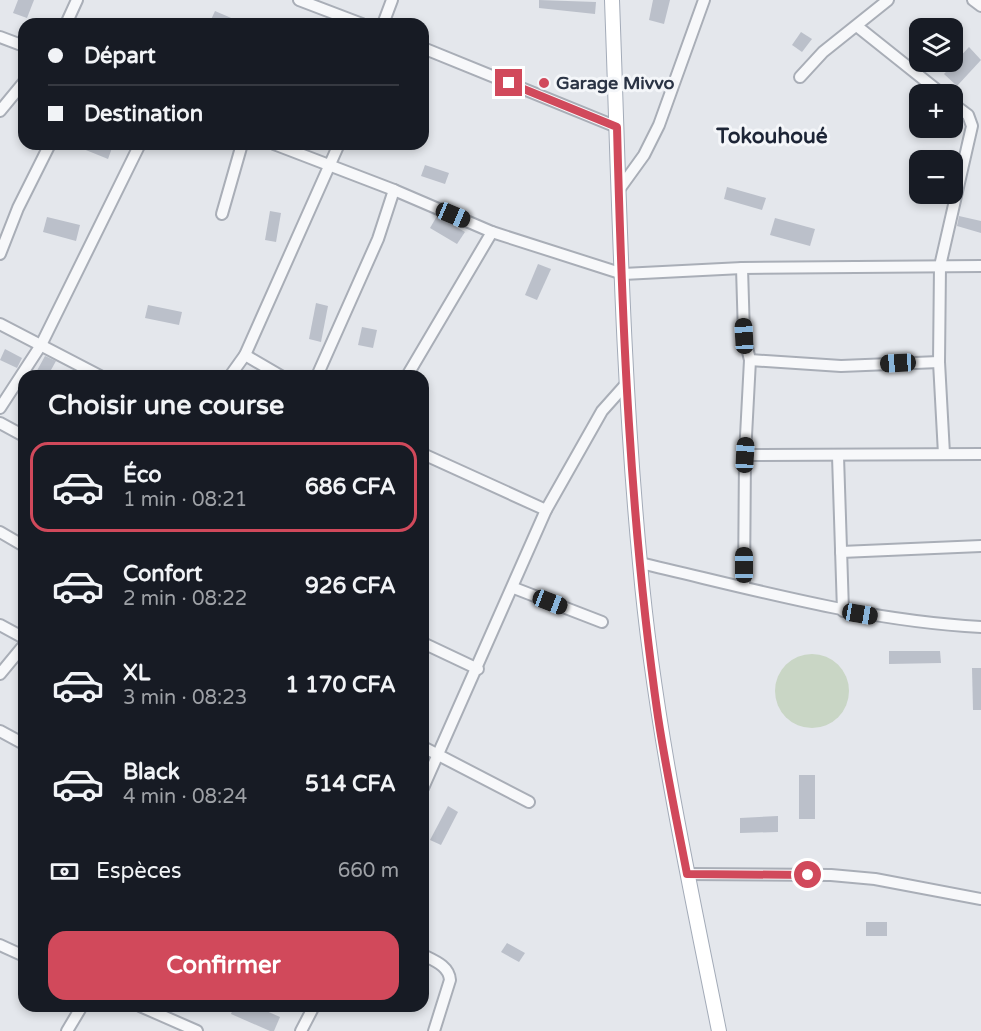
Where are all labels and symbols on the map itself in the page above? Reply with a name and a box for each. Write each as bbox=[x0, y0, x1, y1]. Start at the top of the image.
route end bbox=[495, 69, 522, 96]
place label: Garage Mivvo bbox=[556, 72, 675, 94]
marker: Garage Mivvo bbox=[537, 76, 551, 90]
district label: Tokouhoué bbox=[715, 124, 828, 149]
car bbox=[433, 200, 473, 230]
car bbox=[734, 318, 754, 354]
car bbox=[880, 353, 916, 373]
car bbox=[735, 437, 755, 473]
car bbox=[735, 547, 753, 583]
car bbox=[530, 587, 570, 617]
car bbox=[841, 602, 879, 626]
route start bbox=[794, 861, 821, 888]

